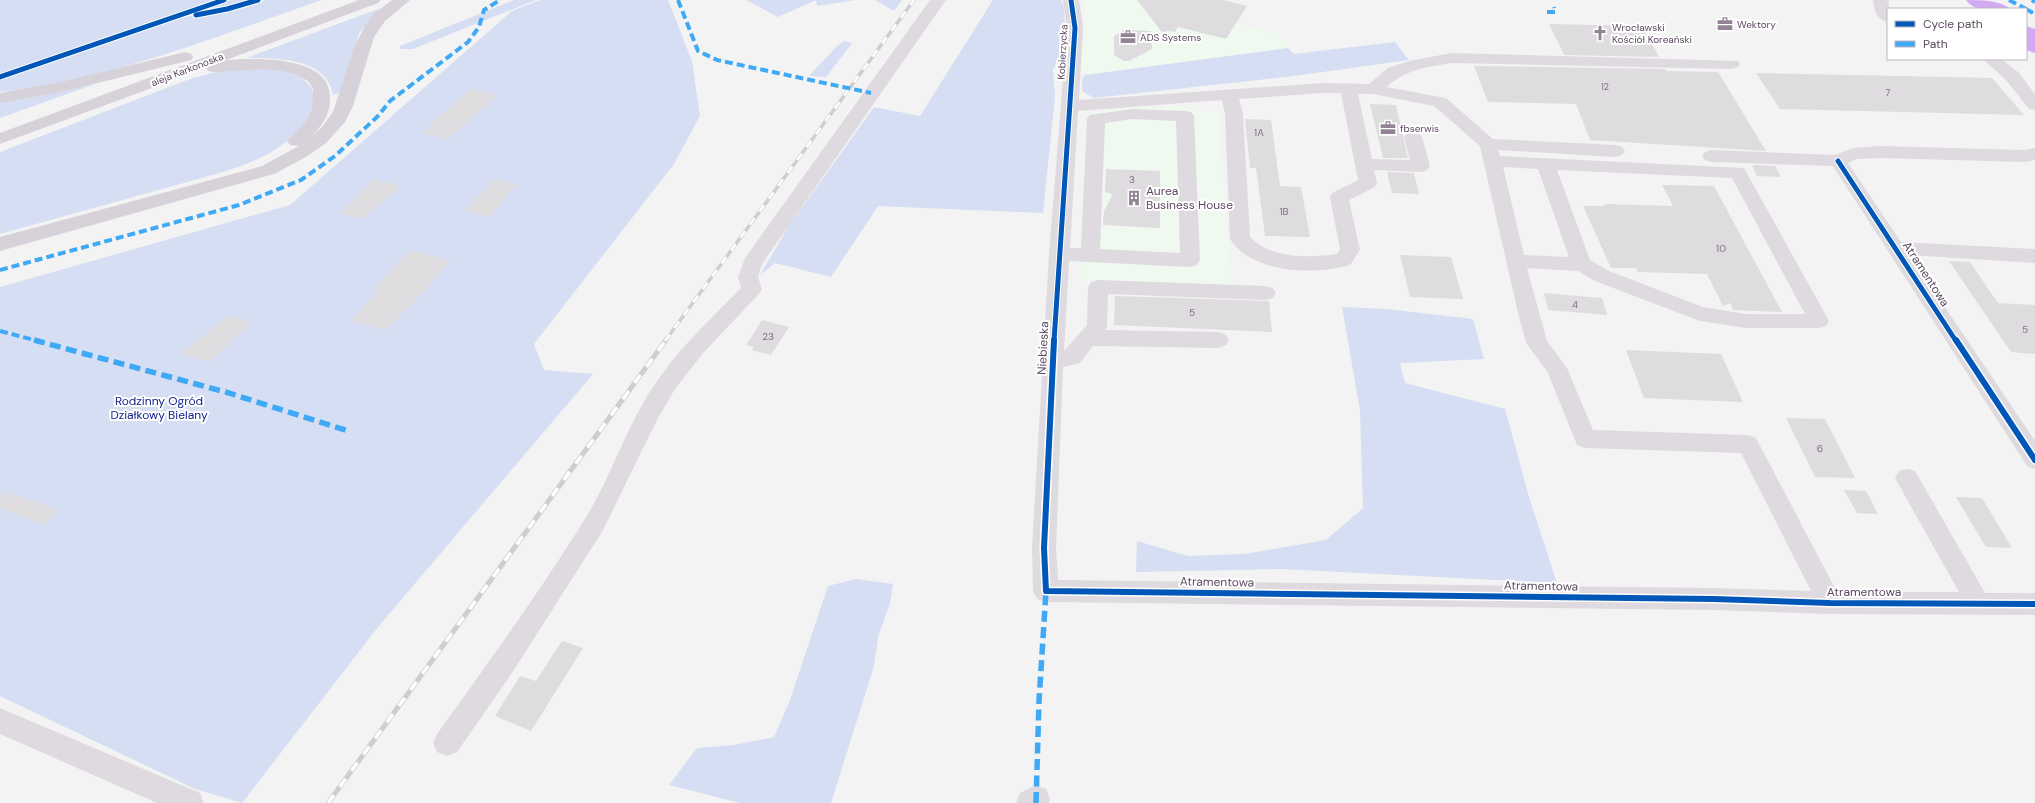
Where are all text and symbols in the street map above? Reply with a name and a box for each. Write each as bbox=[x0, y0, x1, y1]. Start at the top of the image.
legend bbox=[1887, 8, 2027, 60]
office icon: Wektory bbox=[1716, 15, 1734, 33]
text: Cycle path bbox=[1923, 16, 1983, 32]
place label: Wektory bbox=[1737, 18, 1776, 31]
place label: Wrocławski Kościół Koreański bbox=[1612, 21, 1692, 46]
street label: Kobierzycka bbox=[1055, 24, 1070, 80]
church icon: Wrocławski Kościół Koreański bbox=[1591, 24, 1609, 42]
office icon: ADS Systems bbox=[1119, 28, 1137, 46]
place label: ADS Systems bbox=[1140, 31, 1201, 44]
text: Path bbox=[1923, 36, 1948, 52]
street label: aleja Karkonoska bbox=[149, 50, 225, 89]
house number: 12 bbox=[1601, 81, 1609, 93]
house number: 7 bbox=[1886, 87, 1891, 99]
office icon: fbserwis bbox=[1379, 119, 1397, 137]
place label: fbserwis bbox=[1400, 122, 1439, 135]
house number: 1A bbox=[1254, 126, 1264, 139]
house number: 3 bbox=[1129, 173, 1135, 186]
place label: Aurea Business House bbox=[1146, 183, 1233, 213]
building icon: Aurea Business House bbox=[1125, 189, 1143, 207]
house number: 1B bbox=[1279, 205, 1289, 218]
street label: Atramentowa bbox=[1899, 238, 1953, 310]
house number: 10 bbox=[1716, 242, 1726, 255]
house number: 4 bbox=[1572, 298, 1578, 311]
house number: 5 bbox=[1189, 306, 1195, 319]
street label: Niebieska bbox=[1034, 321, 1052, 375]
house number: 5 bbox=[2022, 323, 2028, 336]
house number: 23 bbox=[762, 330, 774, 343]
park label: Rodzinny Ogród Działkowy Bielany bbox=[110, 393, 208, 423]
house number: 6 bbox=[1817, 442, 1823, 455]
street label: Atramentowa bbox=[1180, 573, 1254, 591]
street label: Atramentowa bbox=[1504, 577, 1578, 595]
street label: Atramentowa bbox=[1827, 584, 1901, 600]

